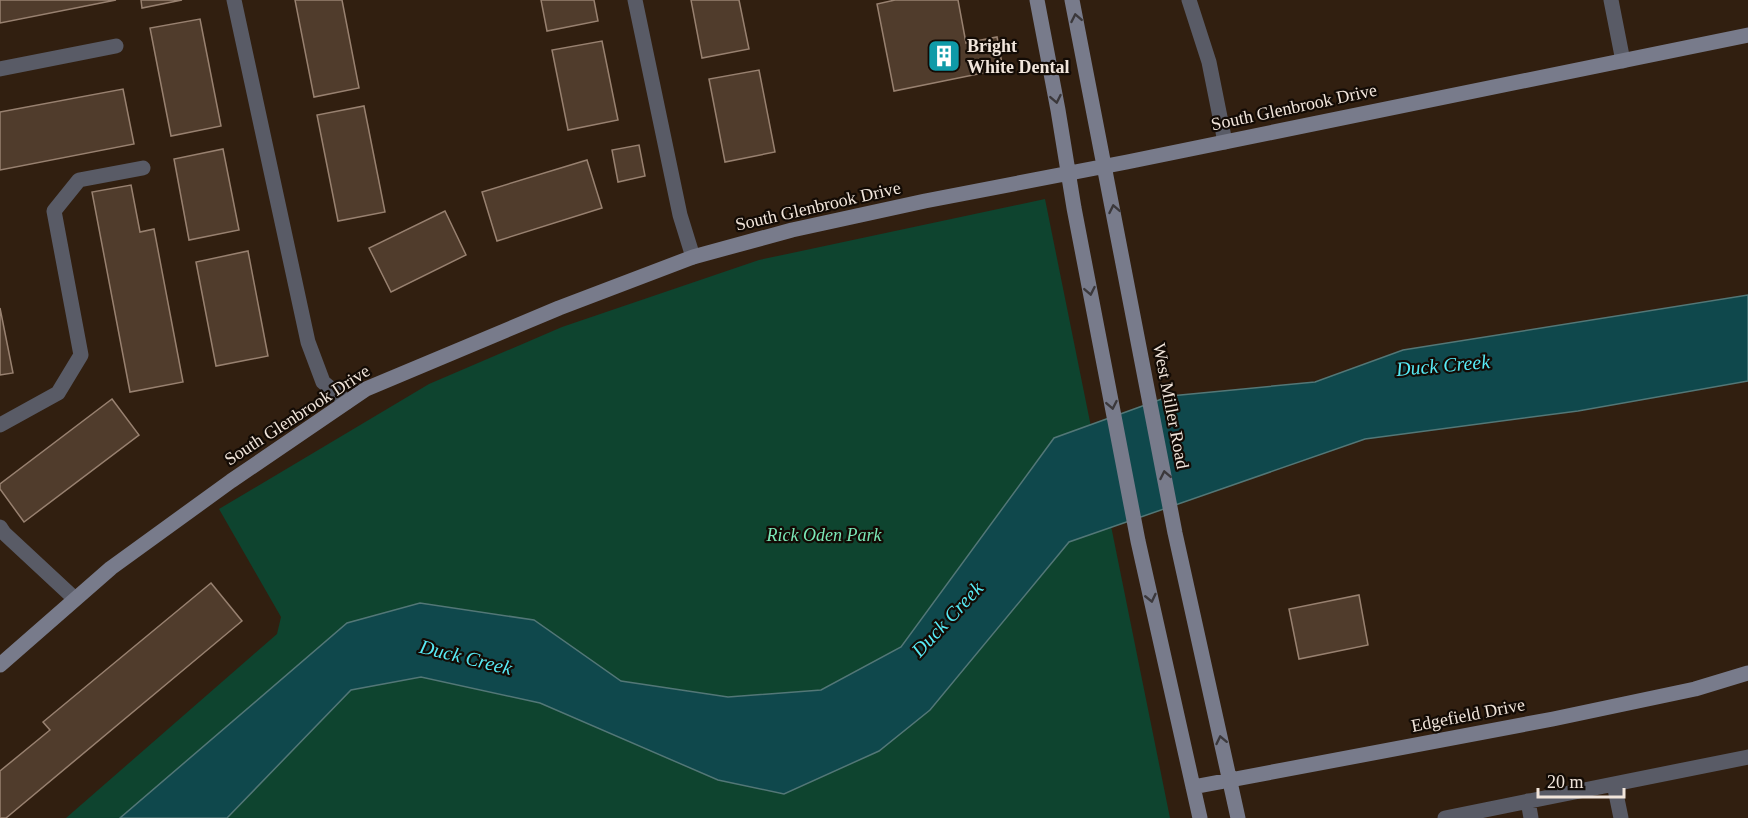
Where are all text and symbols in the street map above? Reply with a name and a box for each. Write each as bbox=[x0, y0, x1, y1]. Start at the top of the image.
one-way arrow bbox=[1070, 13, 1083, 23]
place label: Bright White Dental bbox=[967, 36, 1070, 77]
building icon: Bright White Dental bbox=[926, 38, 962, 74]
street label: South Glenbrook Drive bbox=[1209, 80, 1379, 134]
one-way arrow bbox=[1049, 93, 1062, 103]
street label: South Glenbrook Drive bbox=[733, 177, 903, 235]
one-way arrow bbox=[1108, 205, 1121, 215]
one-way arrow bbox=[1083, 285, 1096, 295]
street label: West Miller Road bbox=[1149, 341, 1193, 471]
water label: Duck Creek bbox=[1394, 350, 1492, 380]
street label: South Glenbrook Drive bbox=[221, 361, 373, 469]
one-way arrow bbox=[1105, 400, 1118, 410]
one-way arrow bbox=[1159, 471, 1171, 480]
park label: Rick Oden Park bbox=[766, 525, 882, 545]
water label: Duck Creek bbox=[906, 576, 988, 662]
one-way arrow bbox=[1144, 593, 1157, 603]
water label: Duck Creek bbox=[417, 635, 515, 679]
street label: Edgefield Drive bbox=[1409, 694, 1527, 736]
one-way arrow bbox=[1215, 736, 1228, 746]
scale bar bbox=[1538, 761, 1624, 799]
text: 20 m bbox=[1547, 772, 1584, 792]

